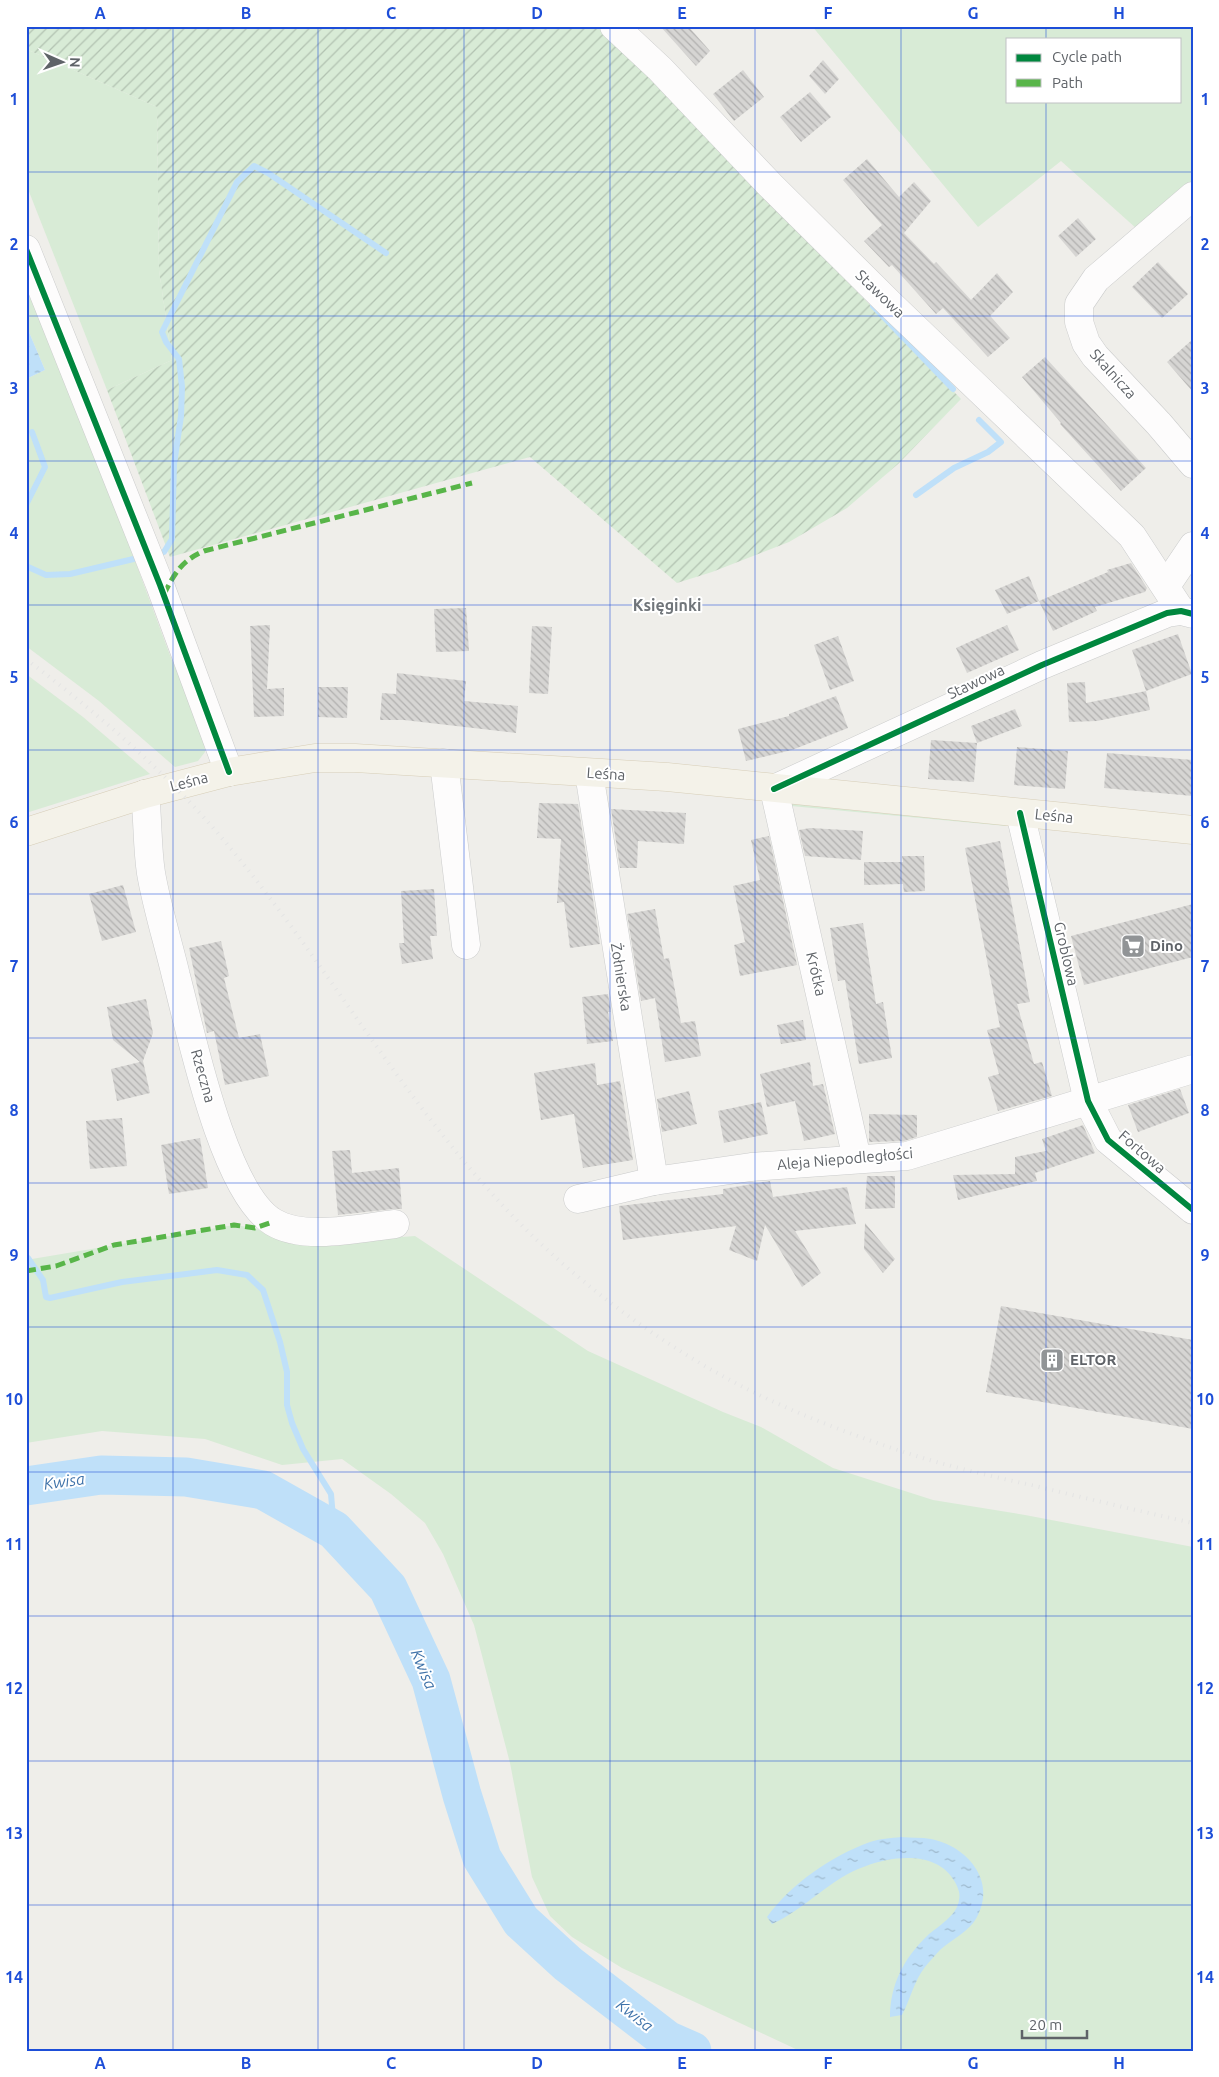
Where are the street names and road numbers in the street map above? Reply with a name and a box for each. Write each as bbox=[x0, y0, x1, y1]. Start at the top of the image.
street label: Stawowa bbox=[852, 266, 908, 321]
street label: Skalnicza bbox=[1087, 345, 1140, 402]
street label: Stawowa bbox=[944, 661, 1007, 702]
street label: Leśna bbox=[586, 764, 626, 783]
street label: Leśna bbox=[168, 768, 210, 795]
street label: Leśna bbox=[1034, 805, 1074, 826]
street label: Groblowa bbox=[1051, 920, 1082, 988]
street label: Żołnierska bbox=[608, 941, 635, 1012]
street label: Krótka bbox=[803, 950, 830, 998]
street label: Rzeczna bbox=[188, 1047, 219, 1104]
street label: Fortowa bbox=[1116, 1127, 1169, 1177]
street label: Aleja Niepodległości bbox=[776, 1144, 914, 1173]

